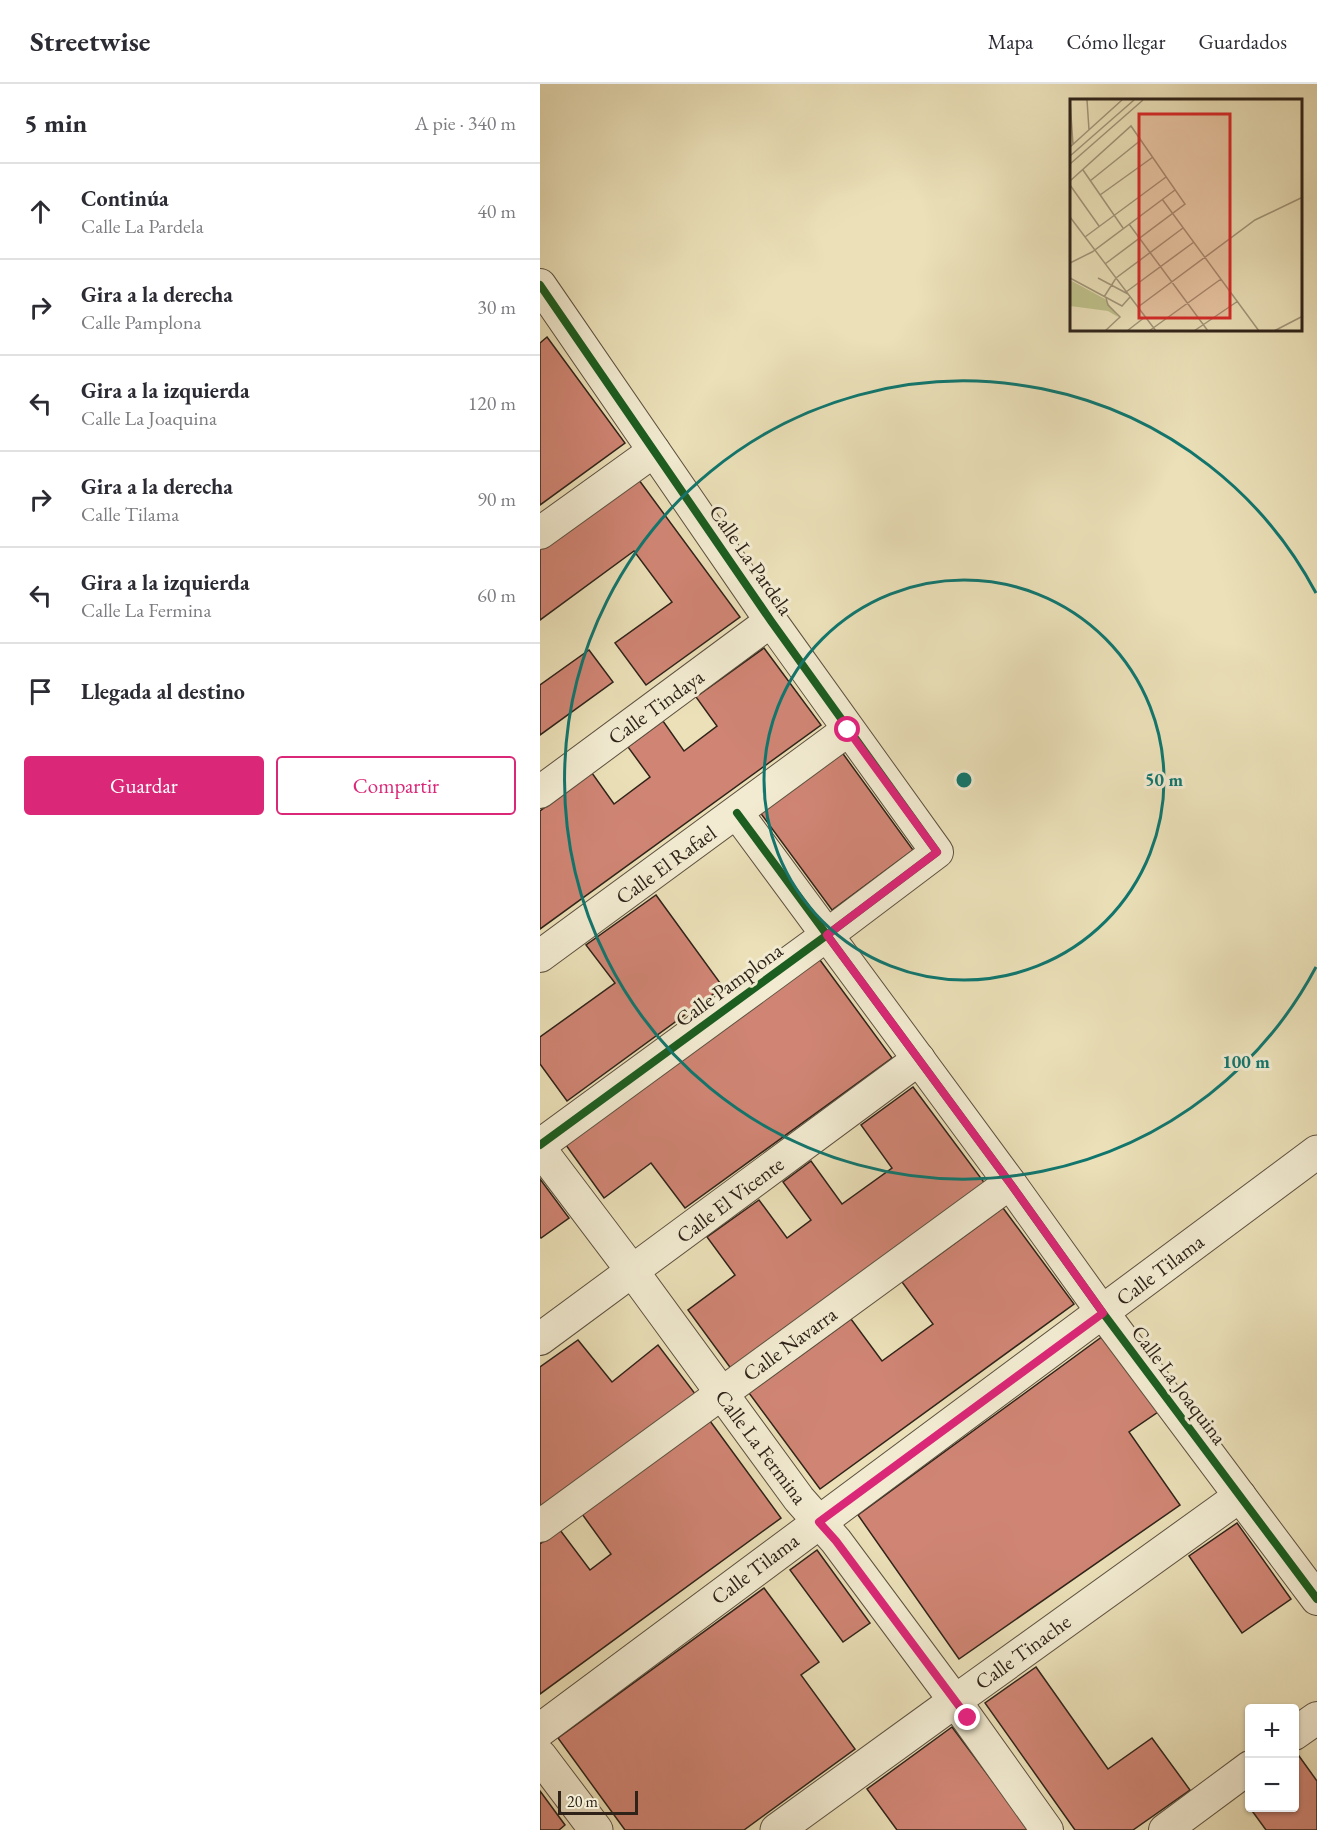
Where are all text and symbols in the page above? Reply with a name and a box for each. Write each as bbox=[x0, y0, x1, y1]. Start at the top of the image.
text: Streetwise bbox=[30, 23, 150, 59]
text: Mapa bbox=[988, 28, 1033, 55]
text: Cómo llegar bbox=[1066, 28, 1165, 55]
text: Guardados bbox=[1198, 28, 1287, 55]
inset map bbox=[1070, 99, 1302, 332]
text: 5 min bbox=[24, 106, 87, 140]
text: A pie · 340 m bbox=[415, 110, 516, 136]
text: Continúa bbox=[81, 184, 169, 213]
icon: ahead bbox=[24, 195, 57, 228]
text: 40 m bbox=[477, 198, 516, 224]
text: Calle La Pardela bbox=[81, 213, 204, 239]
text: Gira a la derecha bbox=[81, 280, 233, 309]
icon: right bbox=[24, 291, 57, 324]
text: 30 m bbox=[477, 294, 516, 320]
text: Calle Pamplona bbox=[81, 309, 201, 335]
text: Gira a la izquierda bbox=[81, 376, 250, 405]
icon: left bbox=[24, 387, 57, 420]
text: 120 m bbox=[468, 390, 516, 416]
text: Calle La Joaquina bbox=[81, 405, 217, 431]
text: Gira a la derecha bbox=[81, 472, 233, 501]
icon: right bbox=[24, 483, 57, 516]
text: 90 m bbox=[477, 486, 516, 512]
street label: Calle La Pardela bbox=[703, 499, 800, 621]
text: Calle Tilama bbox=[81, 501, 179, 527]
text: Gira a la izquierda bbox=[81, 568, 250, 597]
icon: left bbox=[24, 579, 57, 612]
text: 60 m bbox=[477, 582, 516, 608]
text: Calle La Fermina bbox=[81, 597, 211, 623]
street label: Calle Tindaya bbox=[602, 662, 709, 750]
icon: arrive bbox=[24, 675, 57, 708]
text: Llegada al destino bbox=[81, 677, 245, 706]
route start bbox=[834, 716, 860, 742]
button: Guardar bbox=[24, 756, 264, 815]
button: Compartir bbox=[276, 756, 516, 815]
text: 50 m bbox=[1145, 768, 1183, 791]
centre of rings bbox=[954, 770, 974, 790]
street label: Calle El Rafael bbox=[610, 819, 721, 910]
street label: Calle Pamplona bbox=[670, 936, 788, 1033]
text: 100 m bbox=[1222, 1050, 1270, 1073]
street label: Calle El Vicente bbox=[671, 1150, 789, 1249]
street label: Calle Tilama bbox=[1110, 1227, 1209, 1311]
street label: Calle Navarra bbox=[737, 1300, 843, 1387]
street label: Calle La Joaquina bbox=[1126, 1320, 1234, 1450]
street label: Calle La Fermina bbox=[709, 1384, 814, 1510]
street label: Calle Tilama bbox=[705, 1526, 804, 1610]
street label: Calle Tinache bbox=[969, 1608, 1076, 1695]
route end bbox=[954, 1704, 980, 1730]
map controls bbox=[1245, 1704, 1299, 1812]
button: + bbox=[1245, 1704, 1299, 1758]
button: − bbox=[1245, 1758, 1299, 1812]
scale bar bbox=[558, 1788, 638, 1816]
text: 20 m bbox=[567, 1791, 598, 1812]

